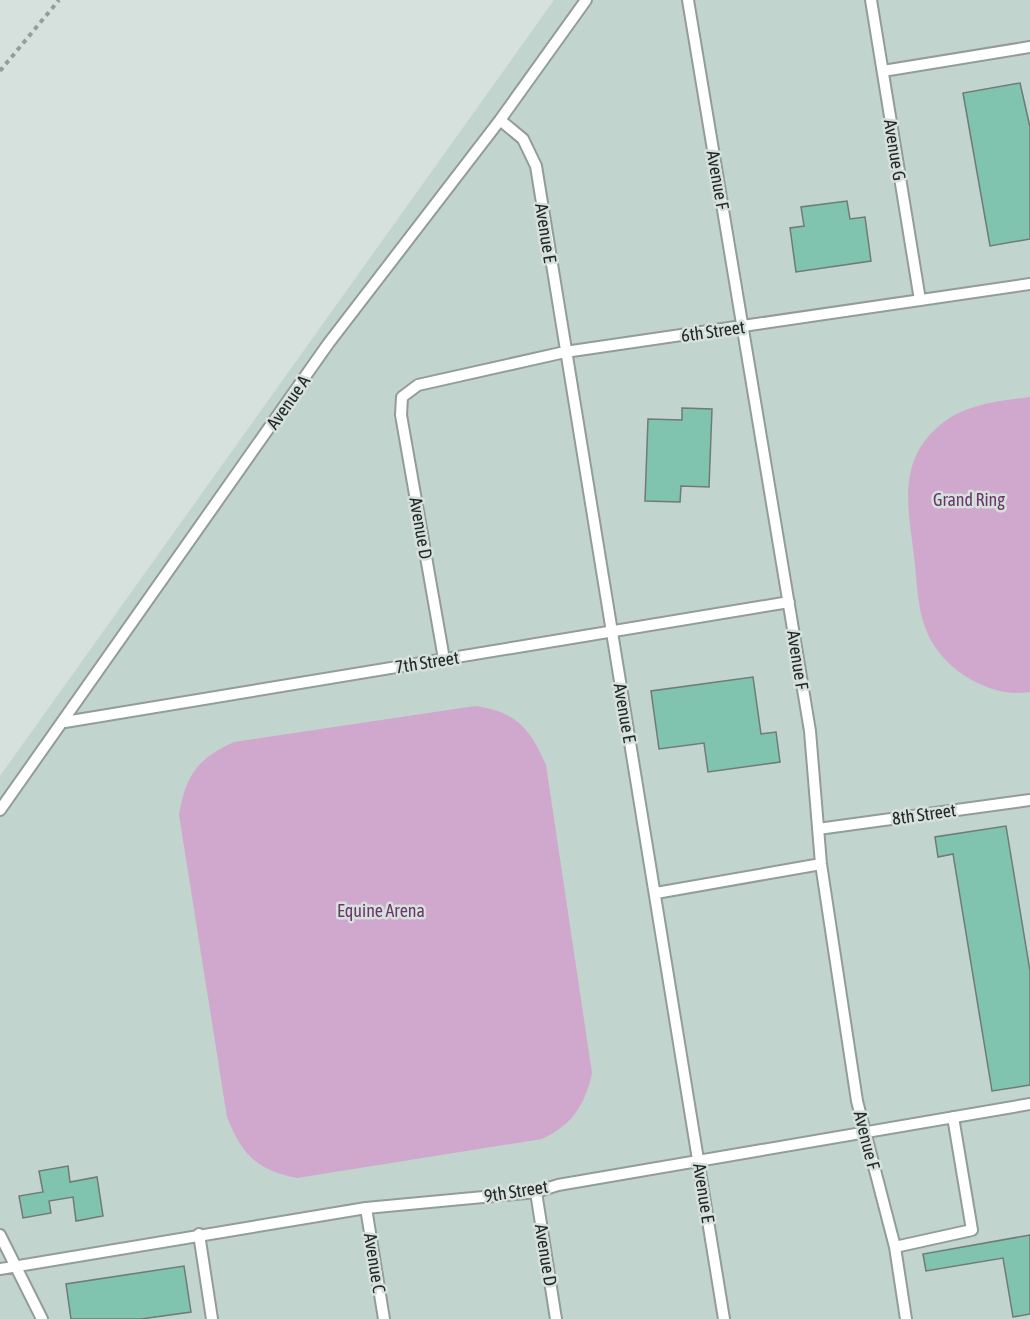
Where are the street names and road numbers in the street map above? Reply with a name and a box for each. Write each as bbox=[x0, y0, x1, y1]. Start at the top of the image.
street label: Avenue G bbox=[880, 118, 910, 182]
street label: Avenue F bbox=[702, 149, 734, 212]
street label: Avenue E bbox=[531, 202, 561, 265]
street label: 6th Street bbox=[680, 316, 746, 346]
street label: Avenue A bbox=[262, 371, 314, 433]
street label: Avenue D bbox=[405, 495, 437, 561]
street label: Avenue F bbox=[783, 629, 813, 692]
street label: 7th Street bbox=[394, 647, 460, 677]
street label: Avenue E bbox=[609, 682, 641, 745]
street label: 8th Street bbox=[891, 799, 957, 829]
street label: Avenue F bbox=[850, 1109, 885, 1172]
street label: Avenue E bbox=[689, 1162, 719, 1225]
street label: 9th Street bbox=[483, 1176, 549, 1206]
street label: Avenue D bbox=[531, 1223, 561, 1287]
street label: Avenue C bbox=[360, 1232, 390, 1294]

